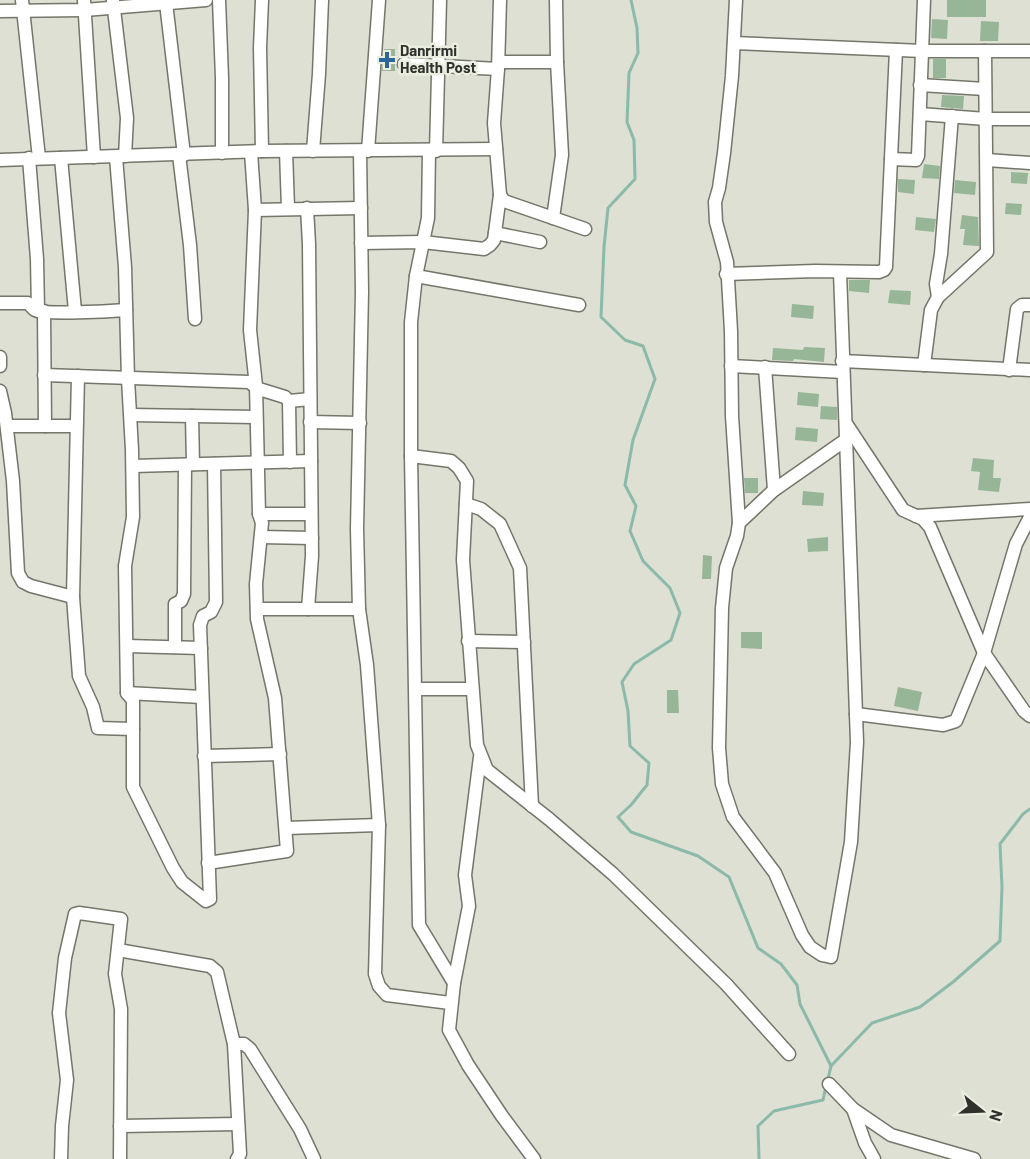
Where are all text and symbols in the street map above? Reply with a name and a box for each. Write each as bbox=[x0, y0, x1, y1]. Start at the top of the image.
place label: Danrirmi Health Post bbox=[400, 41, 476, 76]
marker: Danrirmi Health Post bbox=[378, 51, 396, 69]
north arrow bbox=[952, 1081, 1012, 1141]
text: N bbox=[986, 1108, 1007, 1124]

